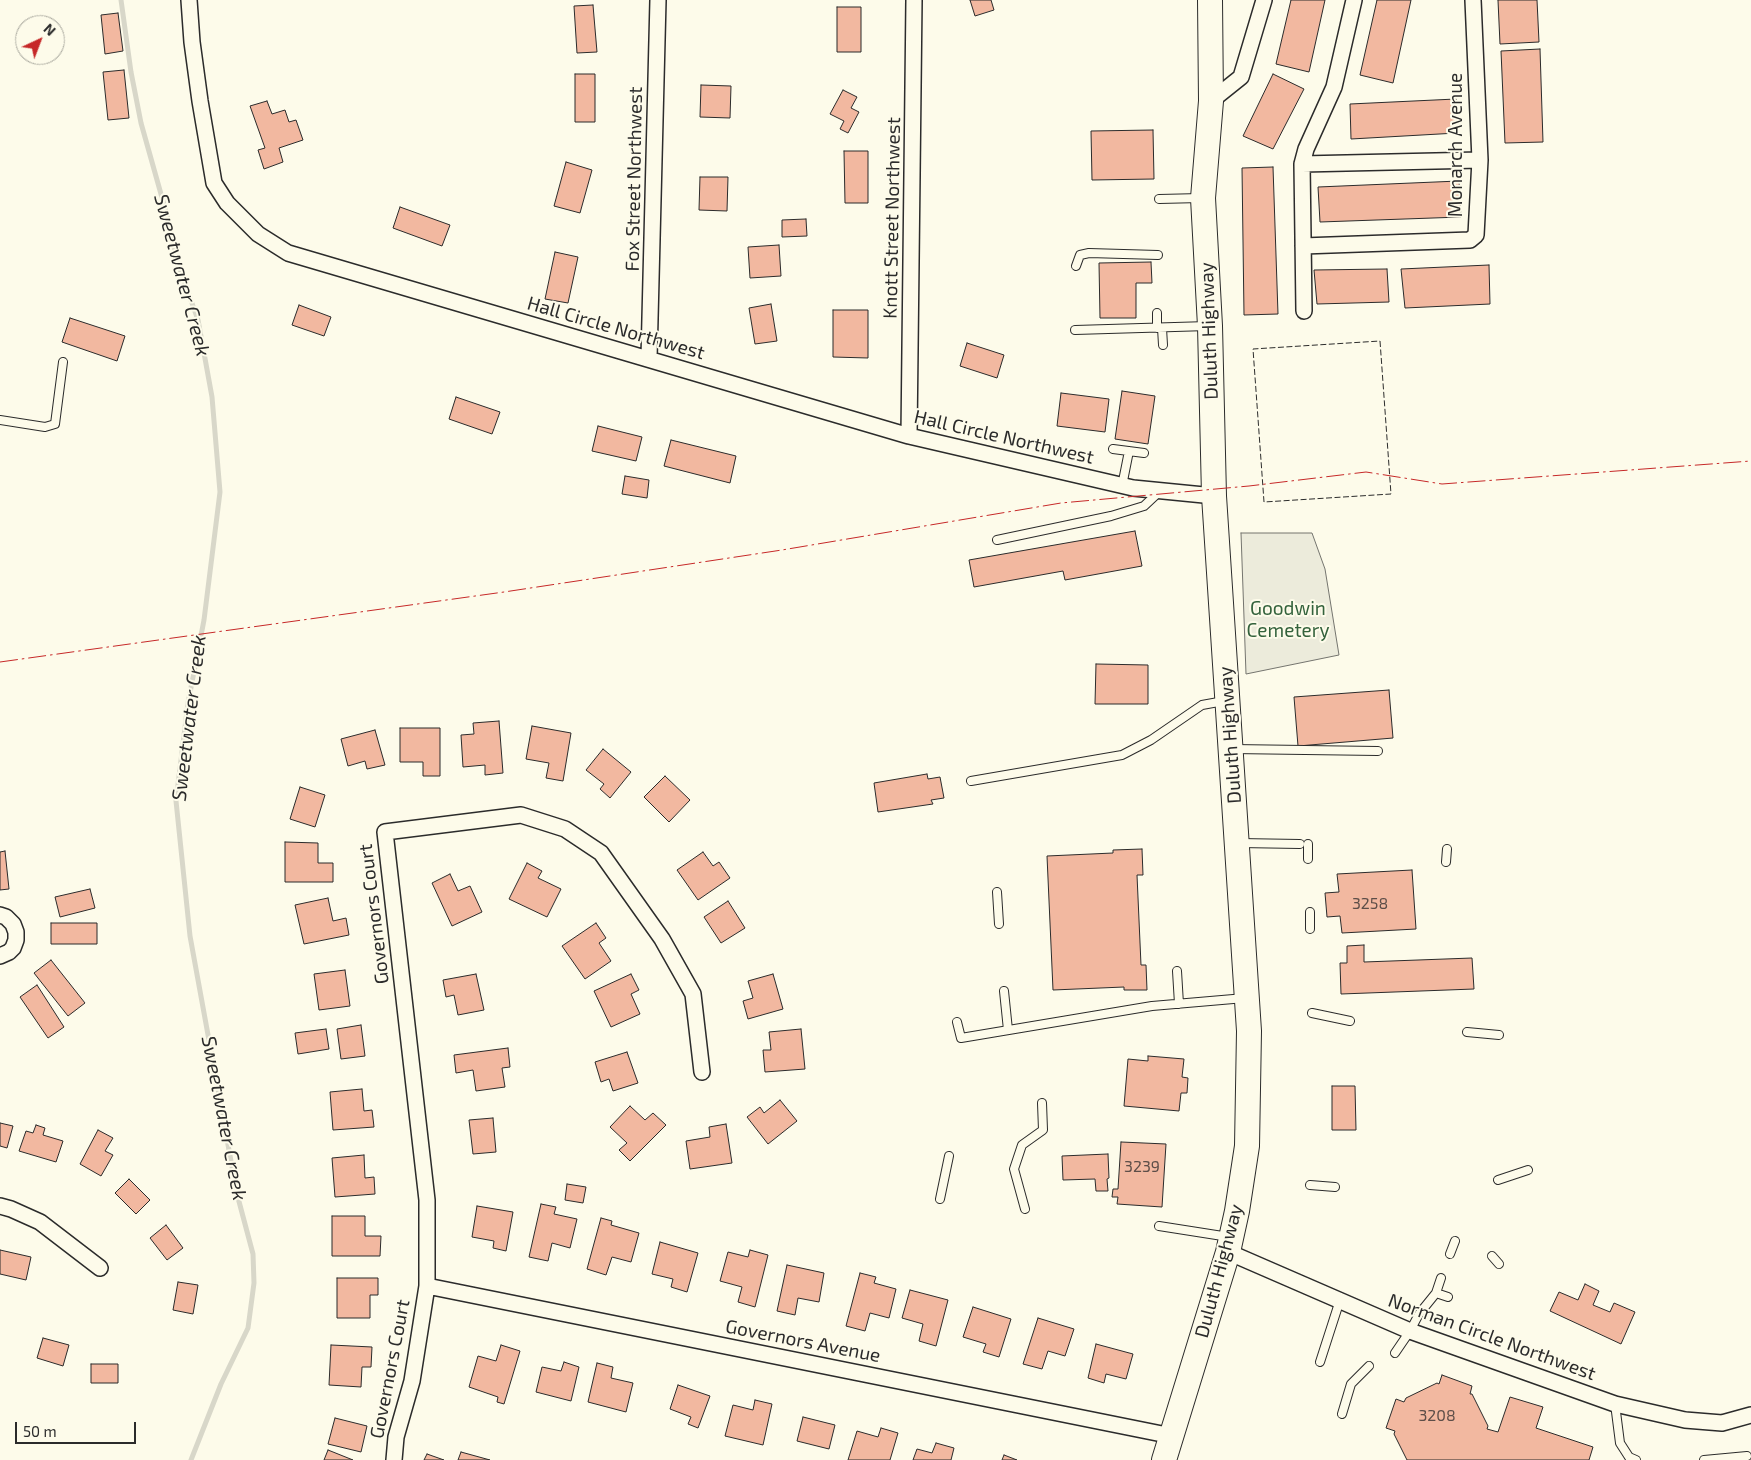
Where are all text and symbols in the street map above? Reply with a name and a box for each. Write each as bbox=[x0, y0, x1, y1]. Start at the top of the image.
north arrow bbox=[15, 15, 65, 65]
text: N bbox=[40, 20, 59, 39]
street label: Monarch Avenue bbox=[1445, 73, 1467, 217]
street label: Fox Street Northwest bbox=[621, 87, 647, 271]
street label: Knott Street Northwest bbox=[879, 117, 905, 319]
water label: Sweetwater Creek bbox=[149, 191, 215, 359]
street label: Duluth Highway bbox=[1195, 262, 1223, 400]
street label: Hall Circle Northwest bbox=[525, 292, 707, 364]
street label: Hall Circle Northwest bbox=[912, 405, 1096, 469]
park label: Goodwin Cemetery bbox=[1247, 598, 1329, 642]
water label: Sweetwater Creek bbox=[167, 634, 211, 802]
street label: Duluth Highway bbox=[1214, 666, 1246, 804]
street label: Governors Court bbox=[354, 843, 394, 985]
house number: 3258 bbox=[1352, 894, 1388, 914]
water label: Sweetwater Creek bbox=[196, 1034, 252, 1202]
house number: 3239 bbox=[1124, 1157, 1160, 1177]
street label: Duluth Highway bbox=[1190, 1202, 1248, 1340]
street label: Norman Circle Northwest bbox=[1385, 1289, 1599, 1385]
street label: Governors Court bbox=[365, 1298, 415, 1440]
street label: Governors Avenue bbox=[724, 1315, 882, 1367]
house number: 3208 bbox=[1418, 1406, 1456, 1426]
scale bar bbox=[18, 1412, 139, 1444]
text: 50 m bbox=[23, 1422, 57, 1440]

